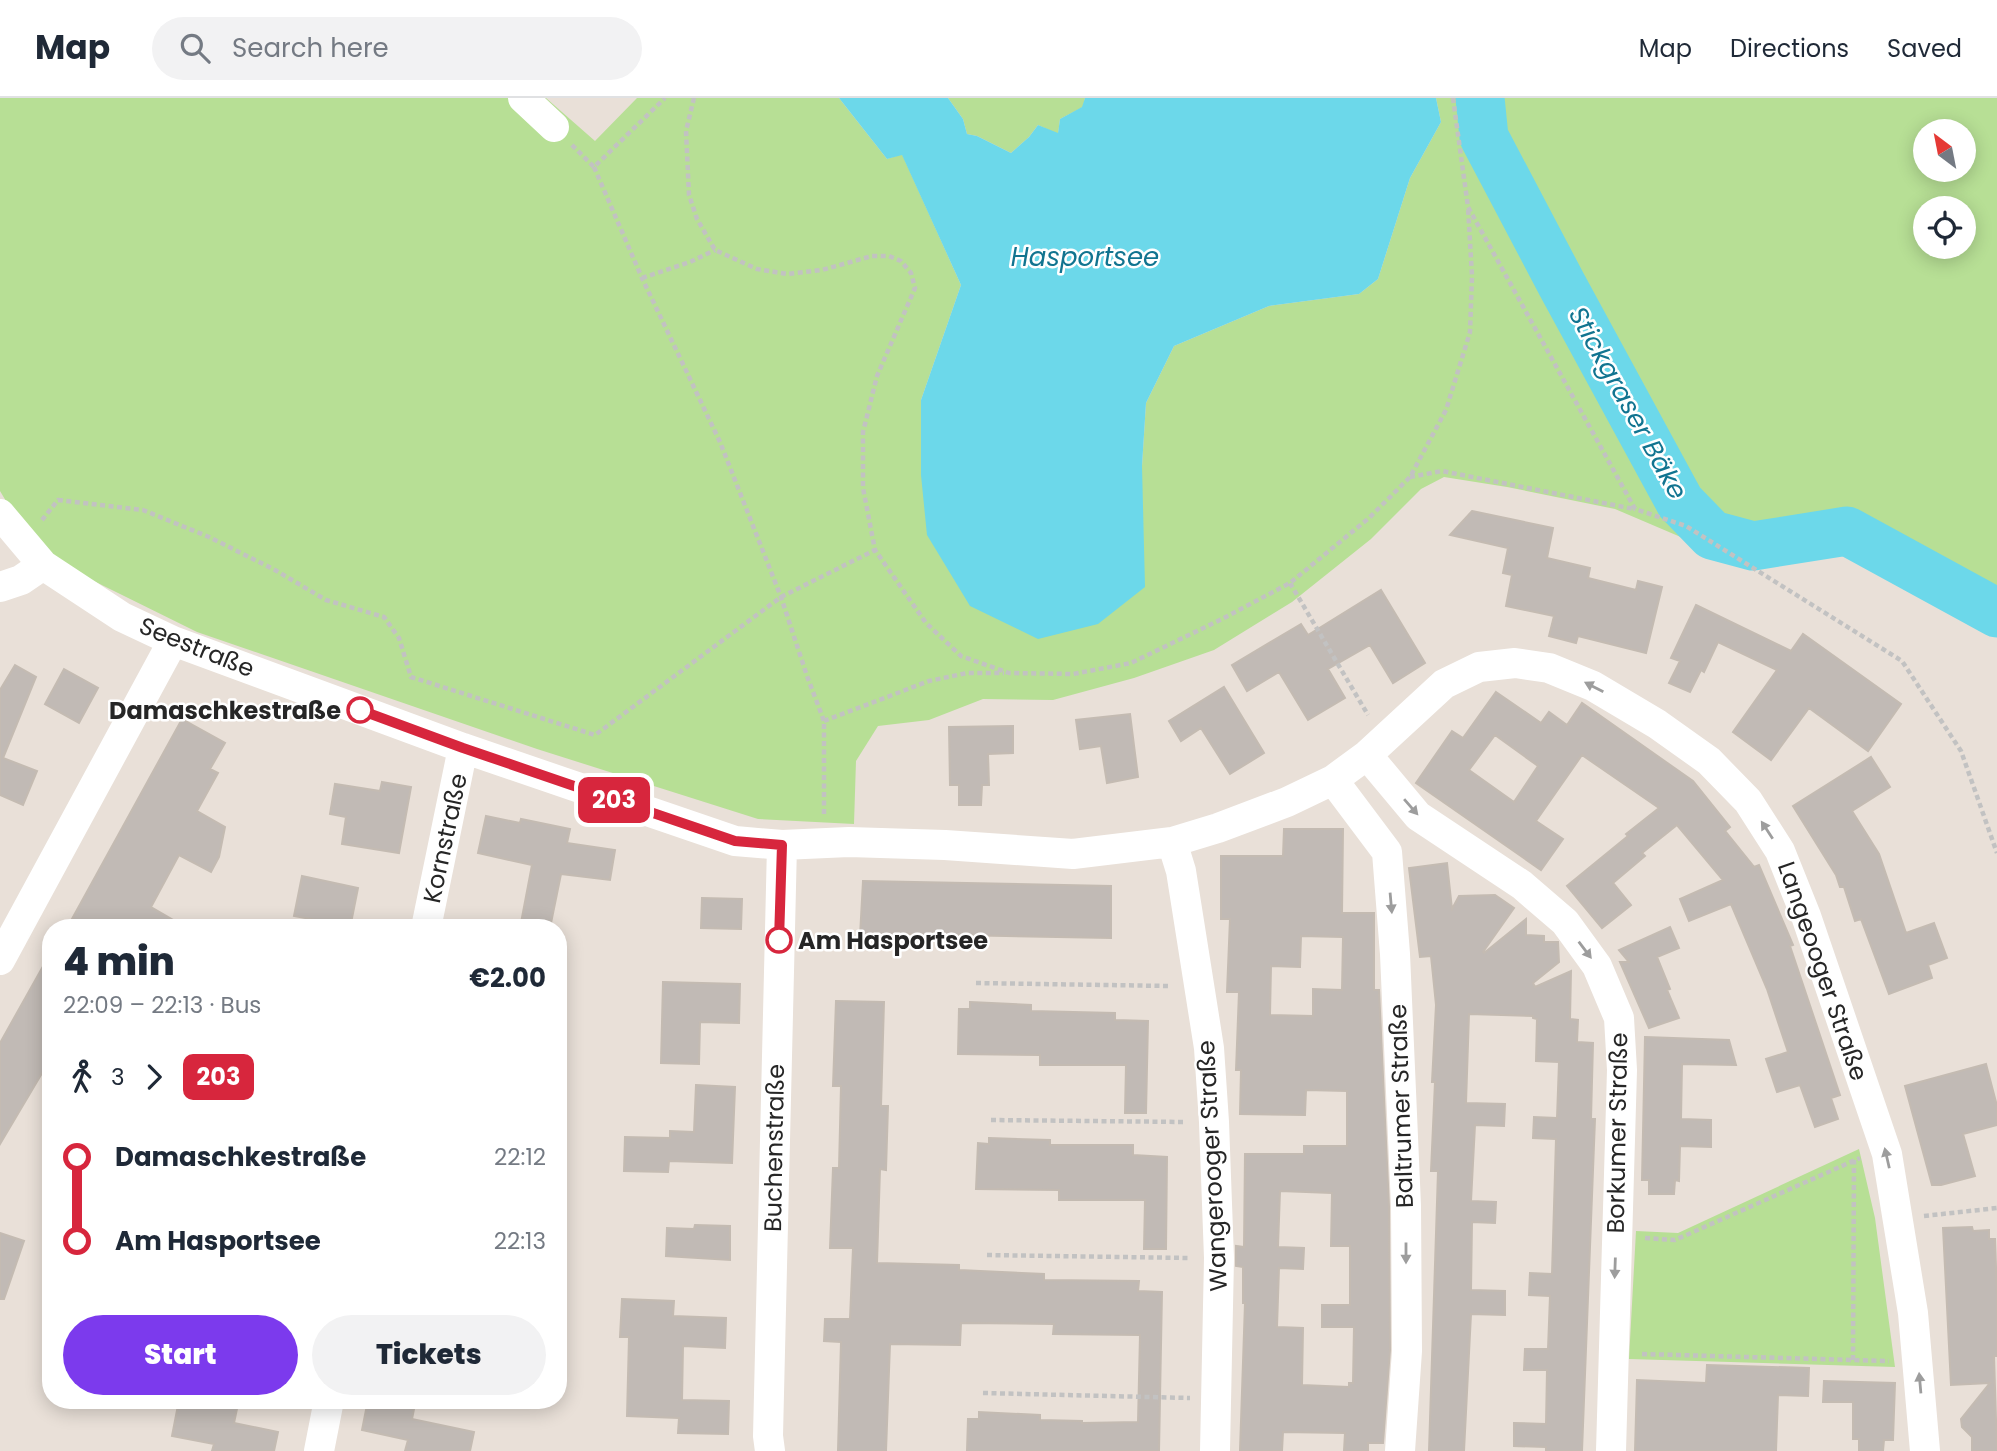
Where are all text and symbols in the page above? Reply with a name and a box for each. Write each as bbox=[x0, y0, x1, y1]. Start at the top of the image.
search box bbox=[152, 17, 642, 80]
text: Map bbox=[35, 24, 110, 71]
icon: search bbox=[176, 29, 214, 67]
text: Search here bbox=[232, 30, 389, 66]
text: Map bbox=[1639, 32, 1692, 65]
text: Directions bbox=[1730, 32, 1849, 65]
text: Saved bbox=[1887, 32, 1962, 65]
north arrow bbox=[1913, 119, 1976, 182]
map controls bbox=[1913, 119, 1976, 259]
button: locate bbox=[1913, 196, 1976, 259]
water label: Hasportsee bbox=[1011, 239, 1159, 275]
water label: Stickgraser Bäke bbox=[1560, 300, 1696, 506]
street label: Seestraße bbox=[134, 609, 260, 685]
one-way arrow bbox=[1583, 682, 1603, 694]
place label: Damaschkestraße bbox=[109, 694, 341, 727]
marker: Damaschkestraße bbox=[347, 697, 373, 723]
street label: Kornstraße bbox=[415, 770, 475, 906]
line badge: 203 bbox=[574, 777, 654, 823]
text: 203 bbox=[592, 783, 636, 816]
one-way arrow bbox=[1403, 799, 1418, 816]
one-way arrow bbox=[1760, 821, 1774, 839]
street label: Langeooger Straße bbox=[1770, 857, 1876, 1085]
one-way arrow bbox=[1386, 893, 1397, 915]
place label: Am Hasportsee bbox=[798, 924, 988, 957]
marker: Am Hasportsee bbox=[766, 927, 792, 953]
text: 4 min bbox=[63, 935, 175, 988]
one-way arrow bbox=[1578, 941, 1592, 959]
text: €2.00 bbox=[469, 960, 546, 996]
text: 22:09 – 22:13 · Bus bbox=[63, 989, 261, 1021]
street label: Baltrumer Straße bbox=[1381, 1003, 1421, 1209]
street label: Borkumer Straße bbox=[1599, 1032, 1635, 1234]
street label: Wangerooger Straße bbox=[1189, 1040, 1235, 1292]
icon: walk bbox=[63, 1058, 101, 1096]
icon: forward bbox=[135, 1058, 173, 1096]
text: 203 bbox=[197, 1060, 240, 1093]
text: 3 bbox=[111, 1061, 125, 1093]
street label: Buchenstraße bbox=[756, 1064, 792, 1232]
text: Damaschkestraße bbox=[115, 1139, 366, 1175]
text: 22:12 bbox=[494, 1141, 546, 1173]
one-way arrow bbox=[1881, 1147, 1892, 1169]
text: Am Hasportsee bbox=[115, 1223, 321, 1259]
text: 22:13 bbox=[494, 1225, 546, 1257]
one-way arrow bbox=[1400, 1242, 1412, 1264]
one-way arrow bbox=[1610, 1257, 1621, 1279]
button: Start bbox=[63, 1315, 298, 1395]
button: Tickets bbox=[312, 1315, 546, 1395]
one-way arrow bbox=[1914, 1372, 1925, 1394]

